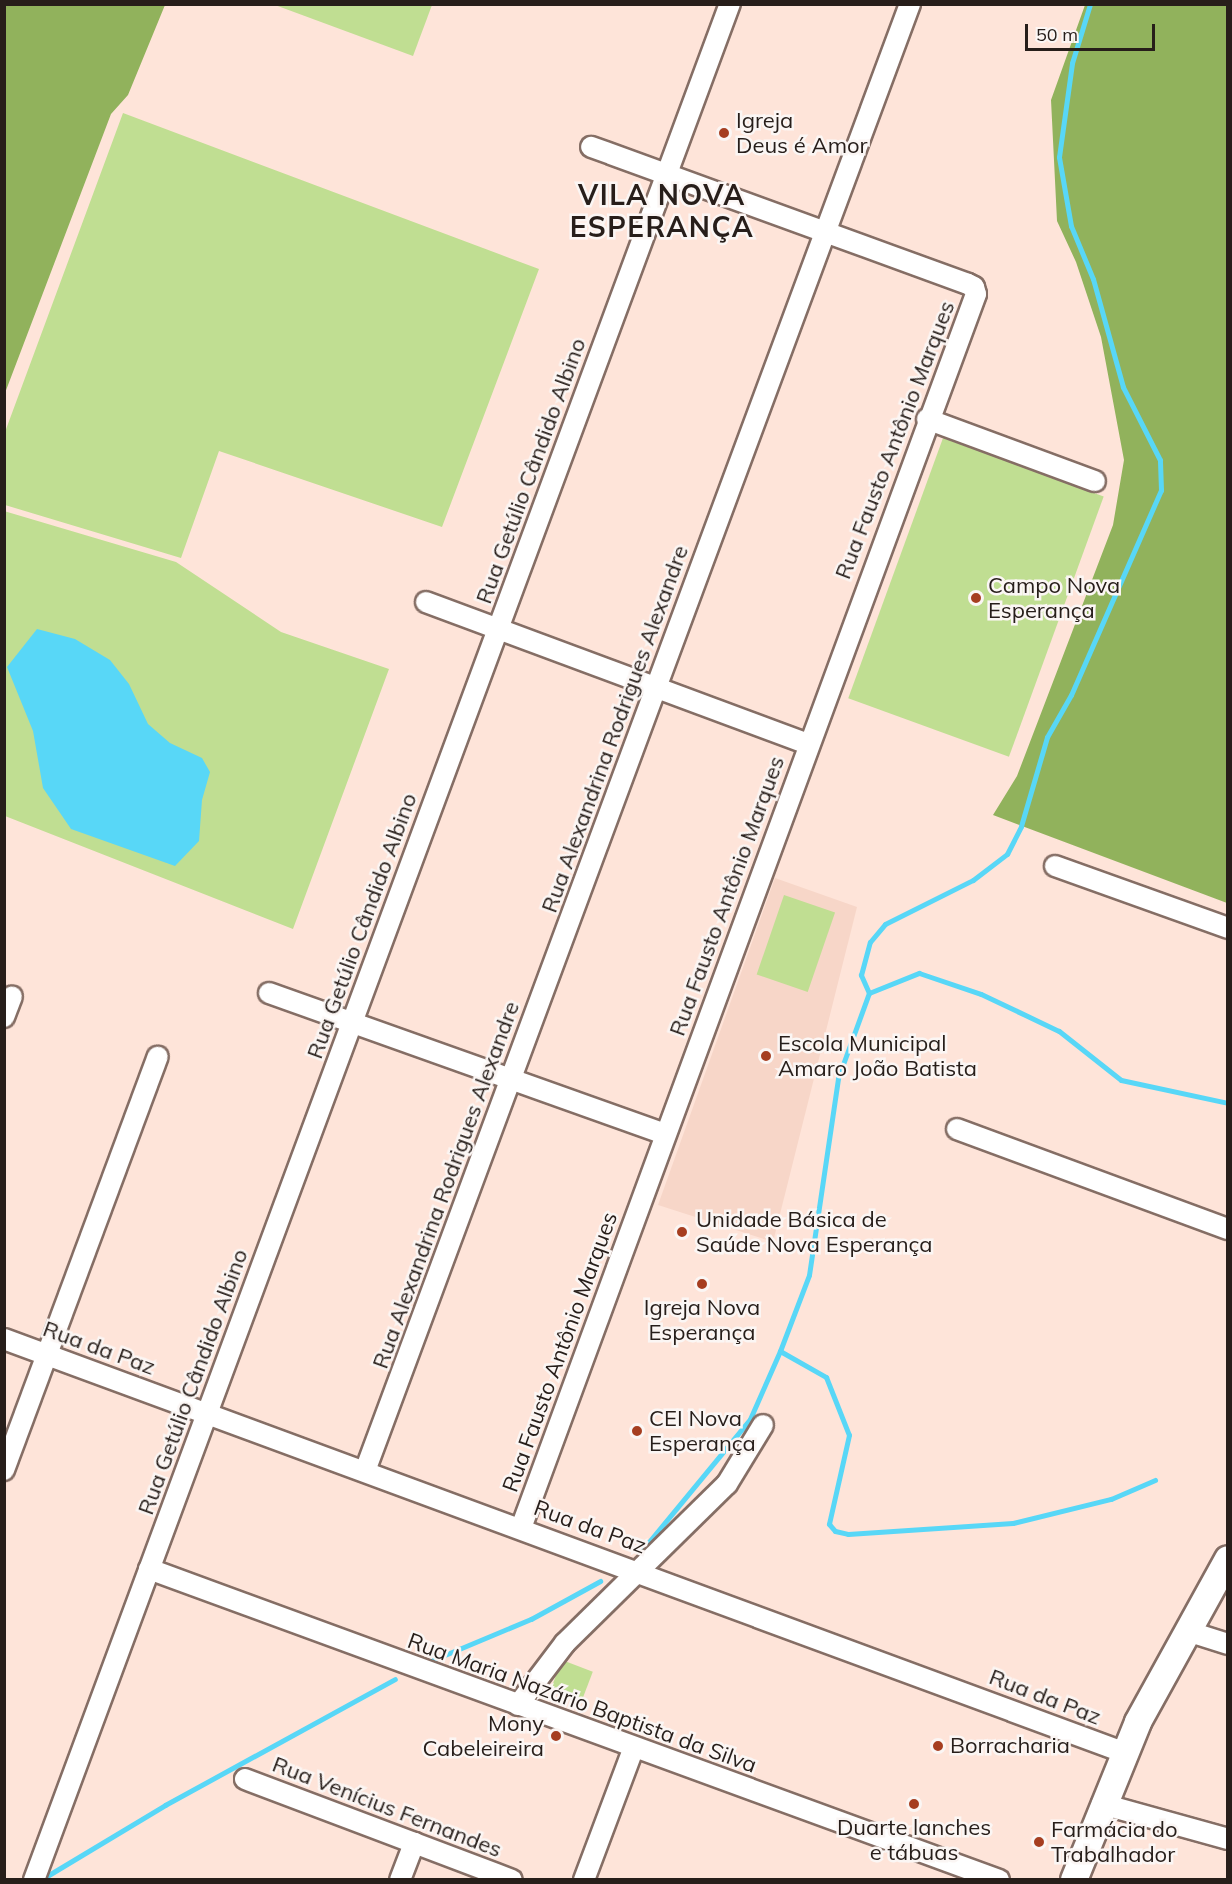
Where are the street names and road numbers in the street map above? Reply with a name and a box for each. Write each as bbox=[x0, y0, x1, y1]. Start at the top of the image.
street label: Rua Fausto Antônio Marques bbox=[830, 297, 960, 583]
street label: Rua Getúlio Cândido Albino bbox=[471, 335, 591, 607]
street label: Rua Alexandrina Rodrigues Alexandre bbox=[536, 542, 694, 916]
street label: Rua Fausto Antônio Marques bbox=[664, 753, 790, 1039]
street label: Rua Getúlio Cândido Albino bbox=[302, 790, 422, 1062]
street label: Rua Alexandrina Rodrigues Alexandre bbox=[367, 998, 525, 1372]
street label: Rua Fausto Antônio Marques bbox=[497, 1209, 623, 1495]
street label: Rua Getúlio Cândido Albino bbox=[133, 1246, 253, 1518]
street label: Rua da Paz bbox=[39, 1316, 159, 1380]
street label: Rua da Paz bbox=[530, 1495, 650, 1559]
street label: Rua Maria Nazário Baptista da Silva bbox=[404, 1627, 760, 1779]
street label: Rua da Paz bbox=[985, 1664, 1105, 1730]
street label: Rua Venícius Fernandes bbox=[269, 1751, 505, 1863]

